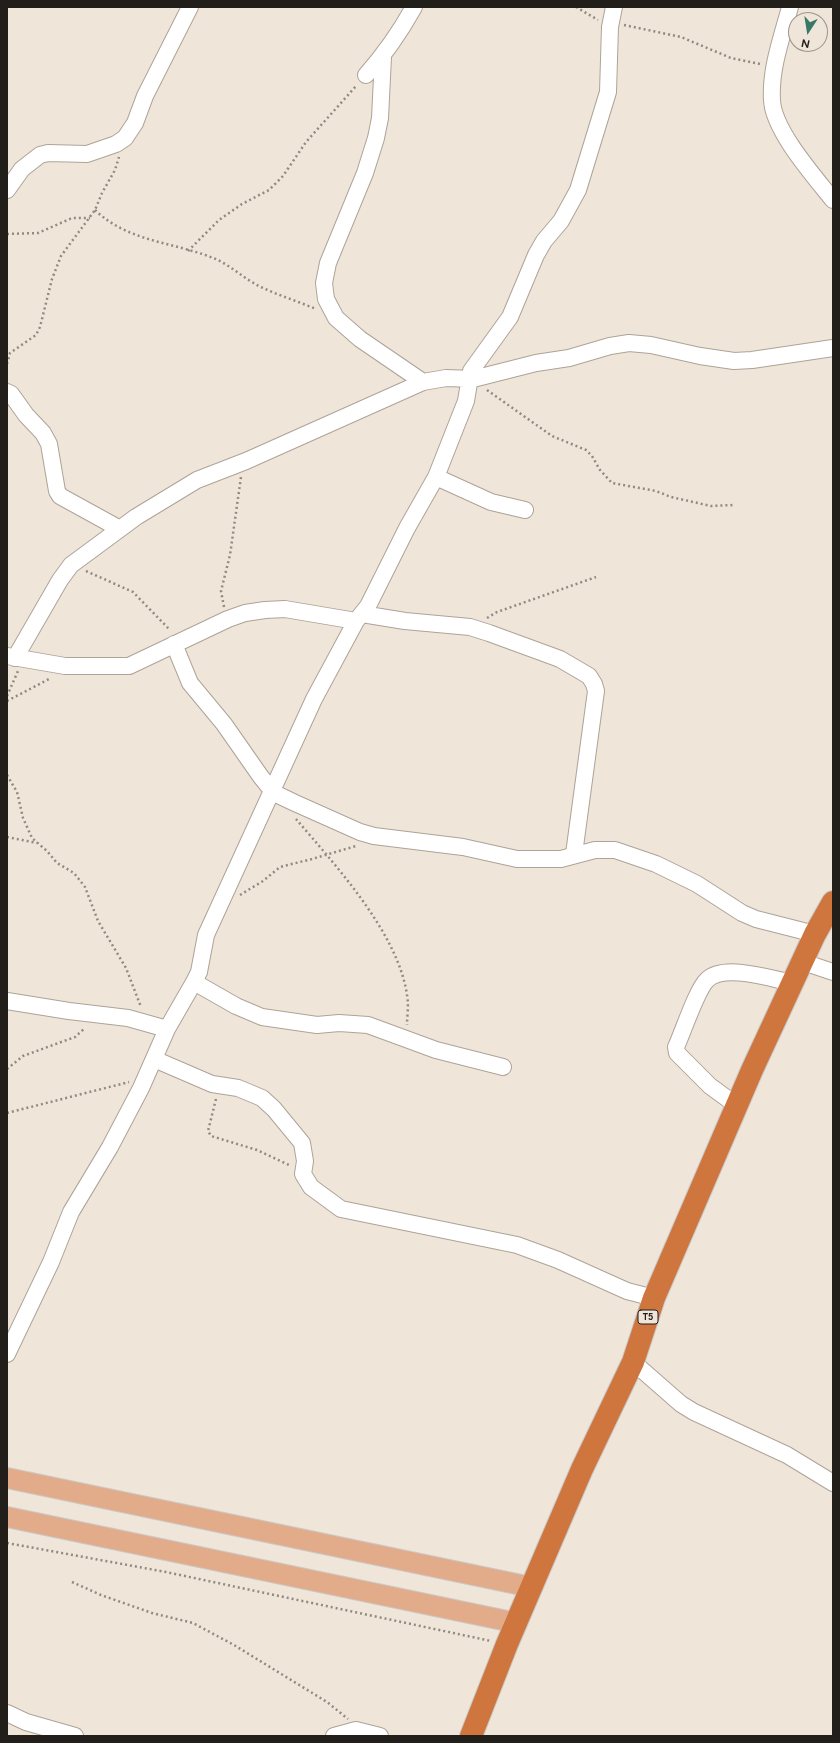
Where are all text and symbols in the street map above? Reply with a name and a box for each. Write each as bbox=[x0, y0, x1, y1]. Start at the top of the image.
north arrow bbox=[788, 12, 828, 52]
text: N bbox=[800, 36, 811, 50]
road number: T5 bbox=[638, 1310, 658, 1324]

